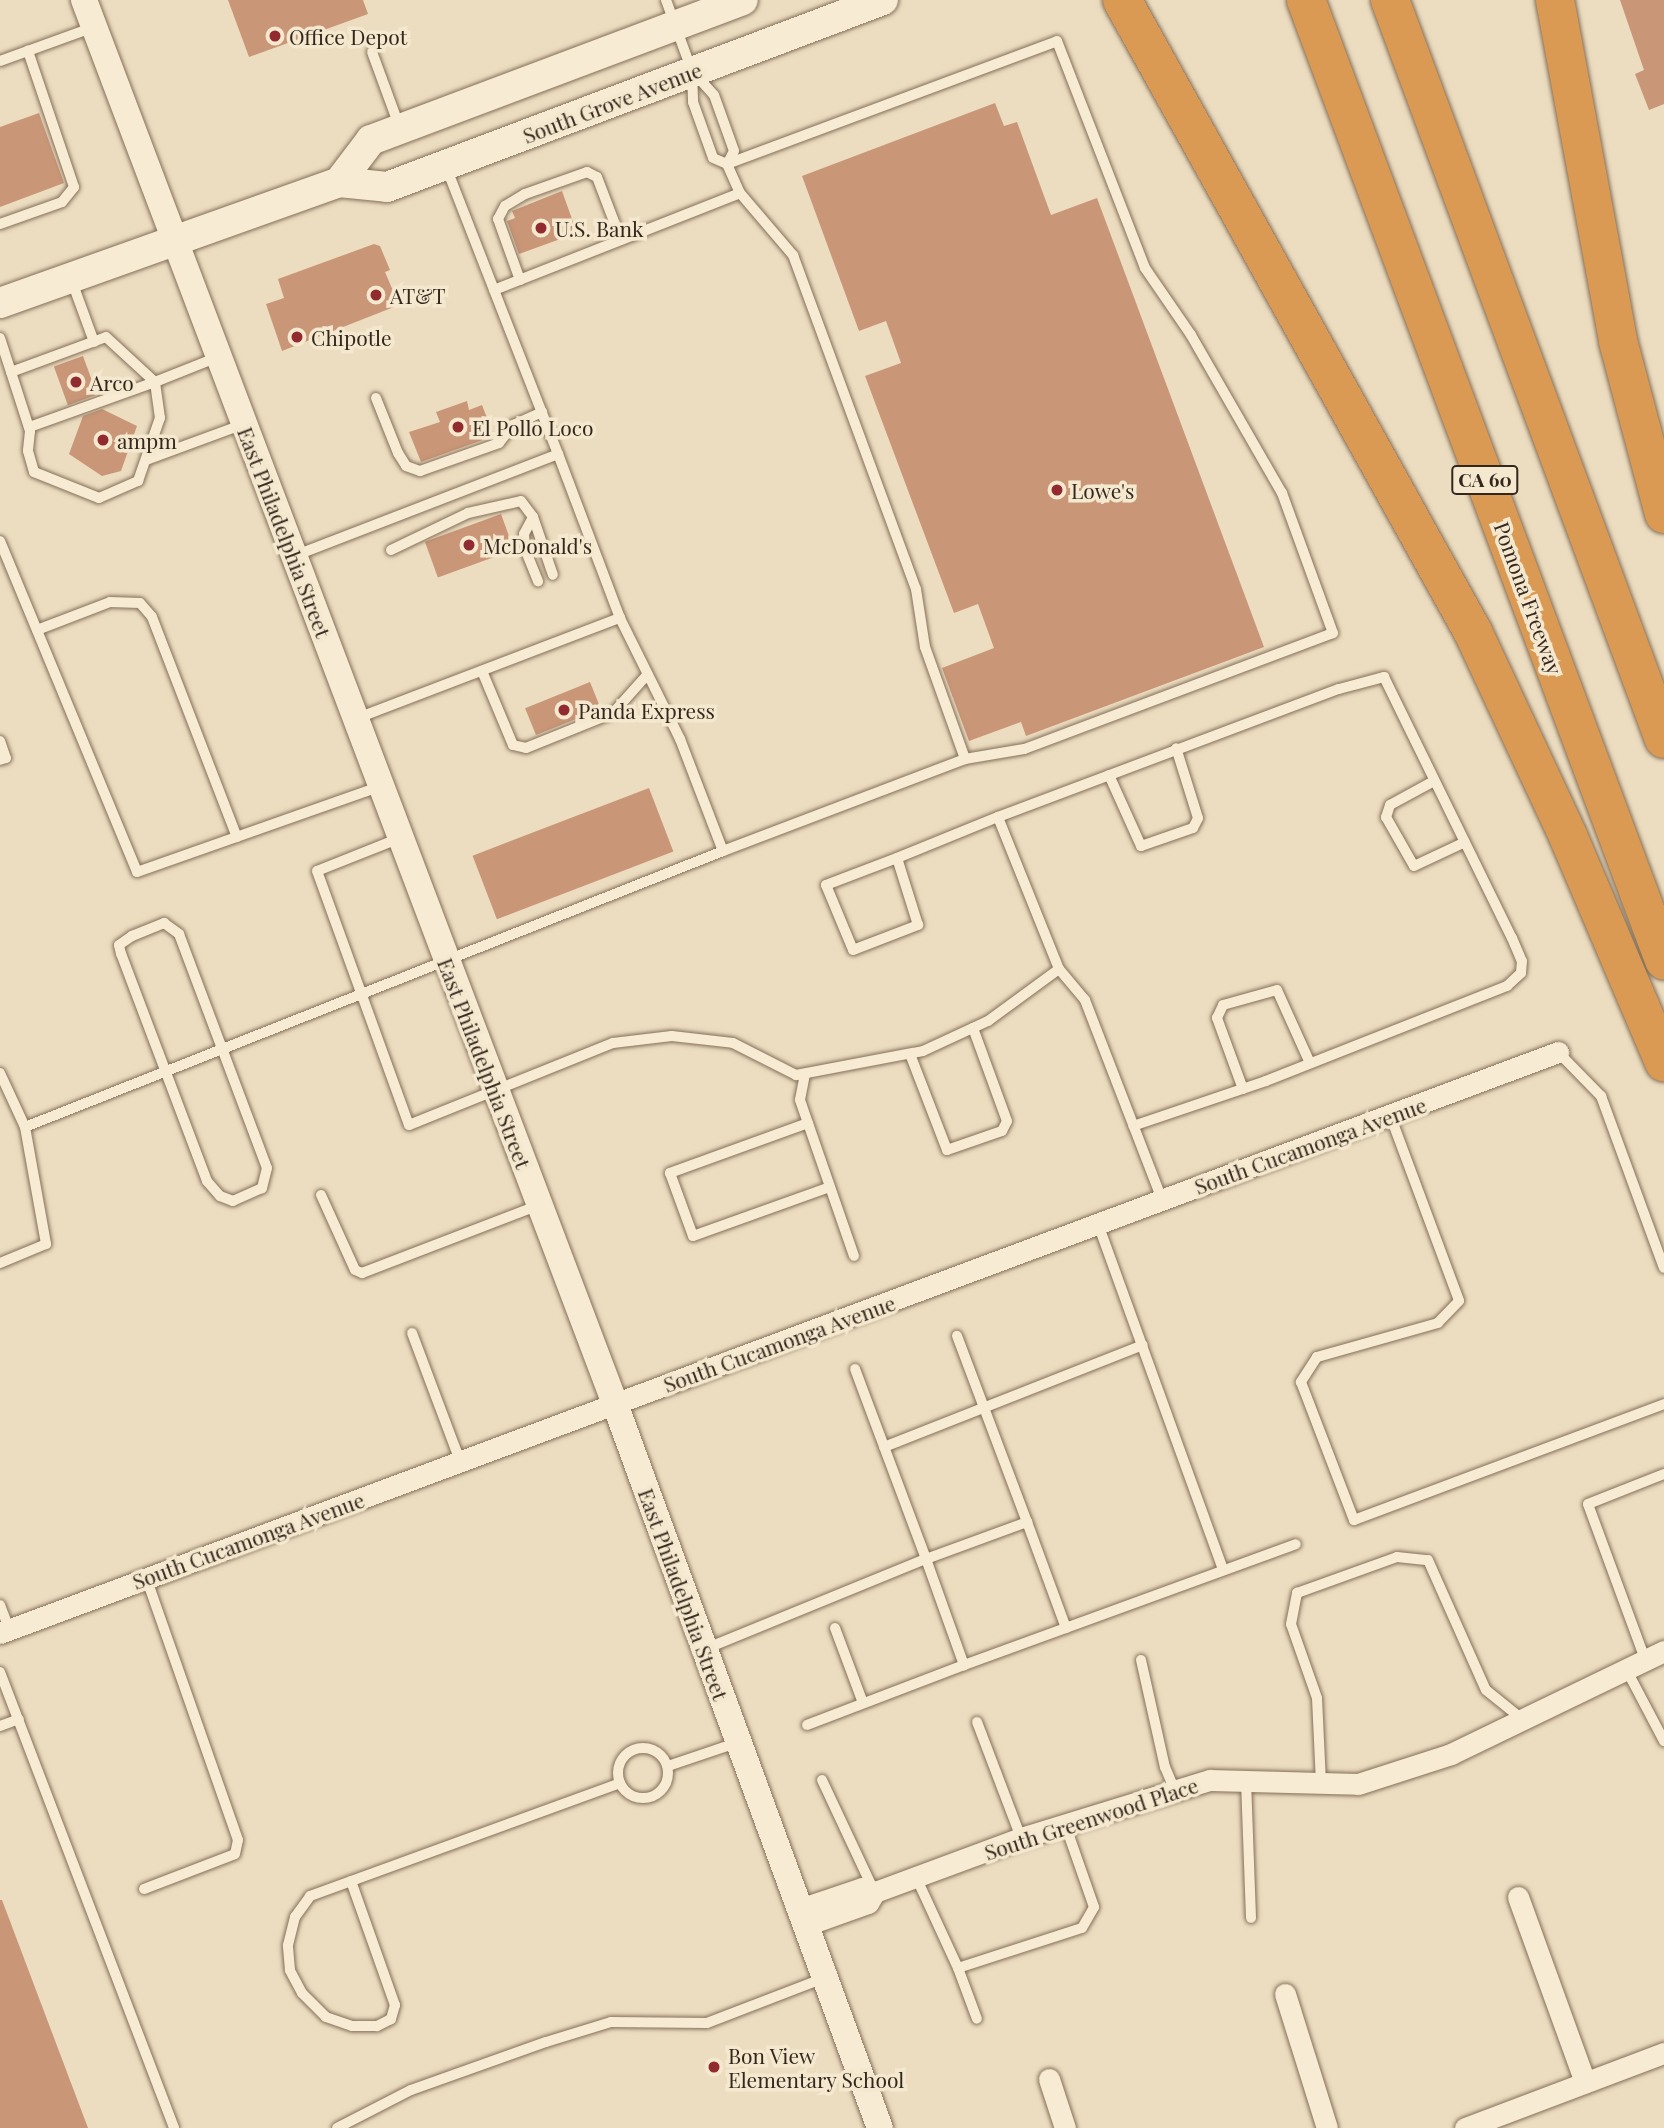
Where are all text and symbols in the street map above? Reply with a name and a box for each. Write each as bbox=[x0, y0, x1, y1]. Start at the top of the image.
place label: Office Depot bbox=[289, 23, 407, 49]
marker: Office Depot bbox=[267, 28, 283, 44]
street label: South Grove Avenue bbox=[519, 56, 705, 148]
place label: U.S. Bank bbox=[555, 215, 644, 241]
marker: U.S. Bank bbox=[533, 220, 549, 236]
place label: AT&T bbox=[390, 282, 446, 308]
marker: AT&T bbox=[368, 287, 384, 303]
place label: Chipotle bbox=[311, 324, 392, 350]
marker: Chipotle bbox=[289, 329, 305, 345]
place label: Arco bbox=[90, 369, 134, 395]
marker: Arco bbox=[68, 374, 84, 390]
place label: El Pollo Loco bbox=[472, 414, 593, 440]
marker: El Pollo Loco bbox=[450, 419, 466, 435]
street label: East Philadelphia Street bbox=[233, 423, 337, 641]
place label: ampm bbox=[117, 427, 177, 453]
marker: ampm bbox=[95, 432, 111, 448]
road number: CA 60 bbox=[1450, 464, 1520, 495]
place label: Lowe's bbox=[1071, 477, 1134, 503]
marker: Lowe's bbox=[1049, 482, 1065, 498]
street label: Pomona Freeway bbox=[1490, 518, 1568, 678]
place label: McDonald's bbox=[483, 532, 592, 558]
marker: McDonald's bbox=[461, 537, 477, 553]
place label: Panda Express bbox=[578, 697, 715, 723]
marker: Panda Express bbox=[556, 702, 572, 718]
street label: East Philadelphia Street bbox=[433, 954, 537, 1172]
street label: South Cucamonga Avenue bbox=[1190, 1091, 1430, 1199]
street label: South Cucamonga Avenue bbox=[659, 1289, 899, 1397]
street label: East Philadelphia Street bbox=[634, 1484, 734, 1704]
street label: South Cucamonga Avenue bbox=[128, 1486, 368, 1594]
street label: South Greenwood Place bbox=[981, 1772, 1201, 1864]
place label: Bon View Elementary School bbox=[728, 2042, 905, 2092]
marker: Bon View Elementary School bbox=[706, 2059, 722, 2075]

